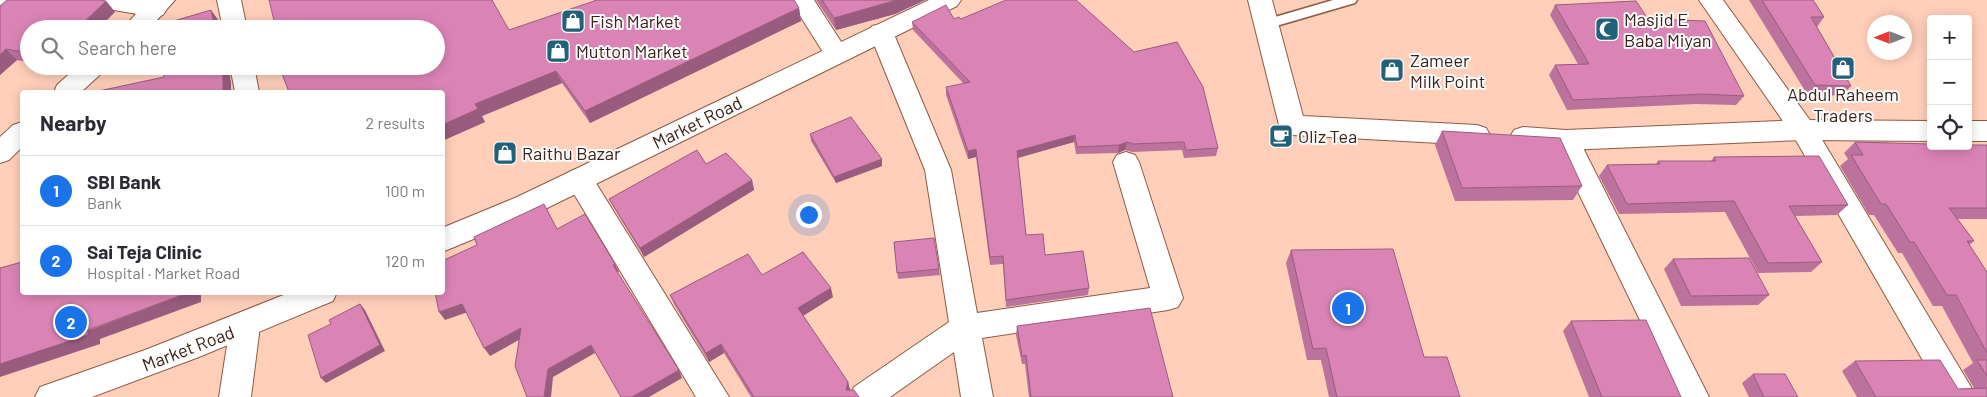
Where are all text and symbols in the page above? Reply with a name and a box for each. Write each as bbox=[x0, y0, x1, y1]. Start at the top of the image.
shop icon: Fish Market bbox=[560, 8, 586, 34]
place label: Masjid E Baba Miyan bbox=[1624, 8, 1711, 51]
place label: Fish Market bbox=[590, 10, 680, 32]
north arrow bbox=[1867, 15, 1912, 60]
map controls bbox=[1927, 15, 1972, 150]
button: + bbox=[1927, 15, 1972, 60]
mosque icon: Masjid E Baba Miyan bbox=[1594, 16, 1620, 42]
search box bbox=[20, 20, 445, 75]
icon: search bbox=[38, 34, 66, 62]
text: Search here bbox=[78, 36, 177, 59]
shop icon: Mutton Market bbox=[545, 38, 571, 64]
place label: Mutton Market bbox=[576, 40, 688, 62]
place label: Zameer Milk Point bbox=[1410, 49, 1485, 92]
shop icon: Abdul Raheem Traders bbox=[1830, 55, 1856, 81]
shop icon: Zameer Milk Point bbox=[1379, 57, 1405, 83]
button: − bbox=[1927, 60, 1972, 105]
place label: Abdul Raheem Traders bbox=[1787, 83, 1899, 126]
street label: Market Road bbox=[649, 91, 745, 153]
button: locate bbox=[1927, 105, 1972, 150]
text: Nearby bbox=[40, 110, 106, 135]
text: 2 results bbox=[366, 113, 425, 132]
cafe icon: Oliz Tea bbox=[1268, 123, 1294, 149]
place label: Oliz Tea bbox=[1298, 125, 1357, 147]
shop icon: Raithu Bazar bbox=[492, 140, 518, 166]
place label: Raithu Bazar bbox=[522, 142, 621, 164]
text: SBI Bank bbox=[87, 170, 161, 193]
text: 1 bbox=[53, 181, 59, 200]
text: 100 m bbox=[385, 181, 425, 200]
text: Bank bbox=[87, 193, 122, 212]
your location bbox=[796, 202, 822, 228]
text: Sai Teja Clinic bbox=[87, 240, 202, 263]
text: 2 bbox=[52, 251, 60, 270]
text: 120 m bbox=[385, 251, 425, 270]
text: Hospital · Market Road bbox=[87, 263, 240, 282]
pin: 1 bbox=[1332, 289, 1364, 327]
pin: 2 bbox=[55, 303, 87, 341]
street label: Market Road bbox=[139, 320, 237, 376]

